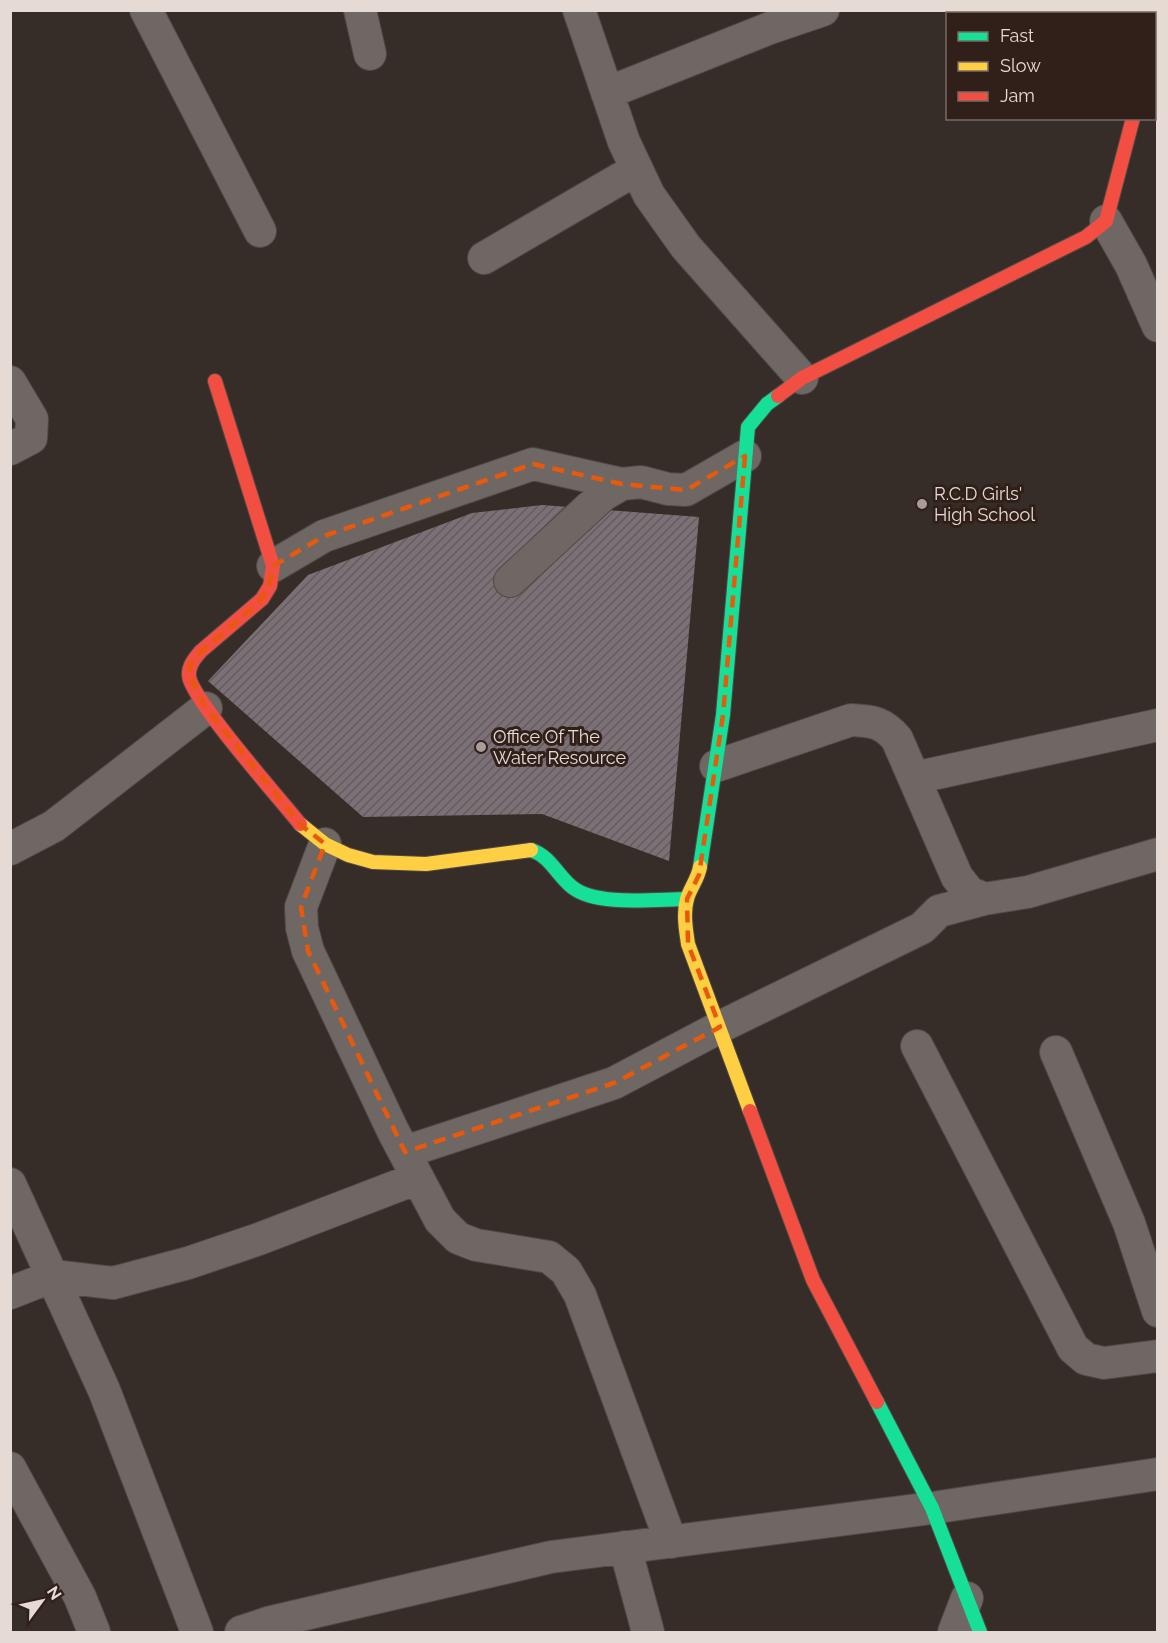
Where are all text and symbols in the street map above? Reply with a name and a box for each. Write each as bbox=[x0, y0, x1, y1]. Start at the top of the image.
legend bbox=[946, 12, 1156, 120]
text: Fast bbox=[1000, 25, 1034, 46]
text: Slow bbox=[1000, 55, 1041, 76]
text: Jam bbox=[1000, 85, 1035, 106]
place label: R.C.D Girls' High School bbox=[934, 483, 1035, 525]
marker: R.C.D Girls' High School bbox=[915, 497, 929, 511]
place label: Office Of The Water Resource bbox=[493, 726, 626, 768]
marker: Office Of The Water Resource bbox=[474, 740, 488, 754]
north arrow bbox=[12, 1571, 72, 1631]
text: N bbox=[43, 1583, 65, 1603]

